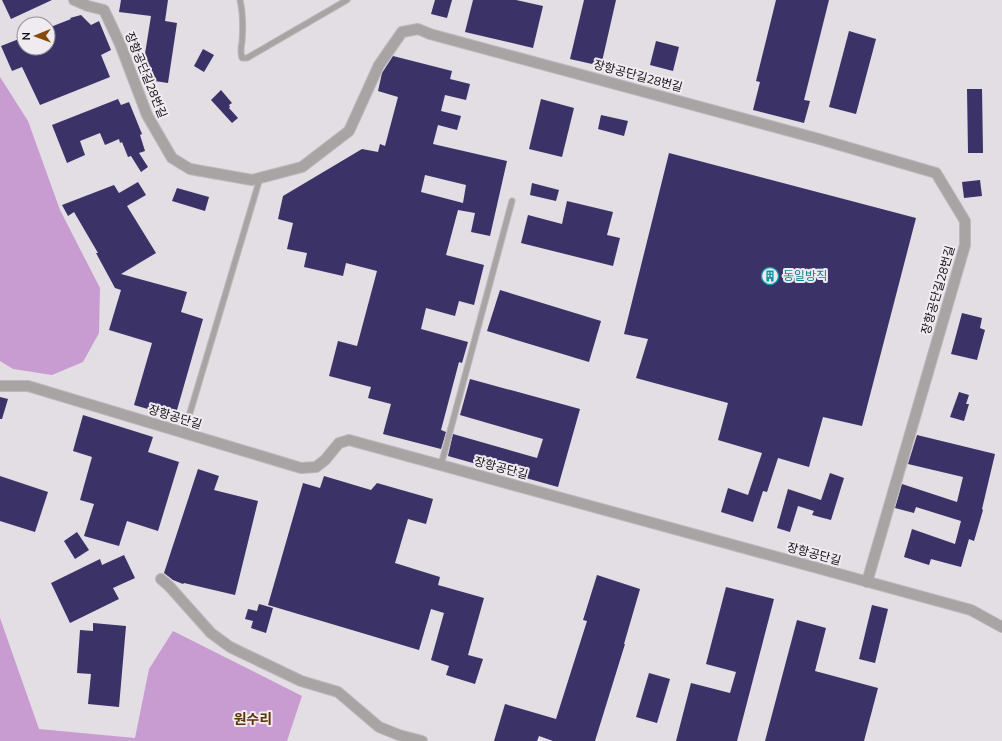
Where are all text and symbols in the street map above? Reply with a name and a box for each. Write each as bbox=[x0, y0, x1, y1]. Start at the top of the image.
north arrow bbox=[16, 16, 56, 56]
street label: 장항공단길28번길 bbox=[121, 29, 171, 121]
text: N bbox=[19, 32, 34, 40]
street label: 장항공단길28번길 bbox=[592, 56, 684, 96]
street label: 장항공단길28번길 bbox=[918, 244, 958, 336]
building icon: 동일방직 bbox=[760, 266, 780, 286]
place label: 동일방직 bbox=[783, 268, 827, 284]
street label: 장항공단길 bbox=[146, 401, 204, 433]
street label: 장항공단길 bbox=[472, 453, 530, 483]
street label: 장항공단길 bbox=[785, 539, 843, 569]
district label: 원수리 bbox=[234, 710, 272, 729]

